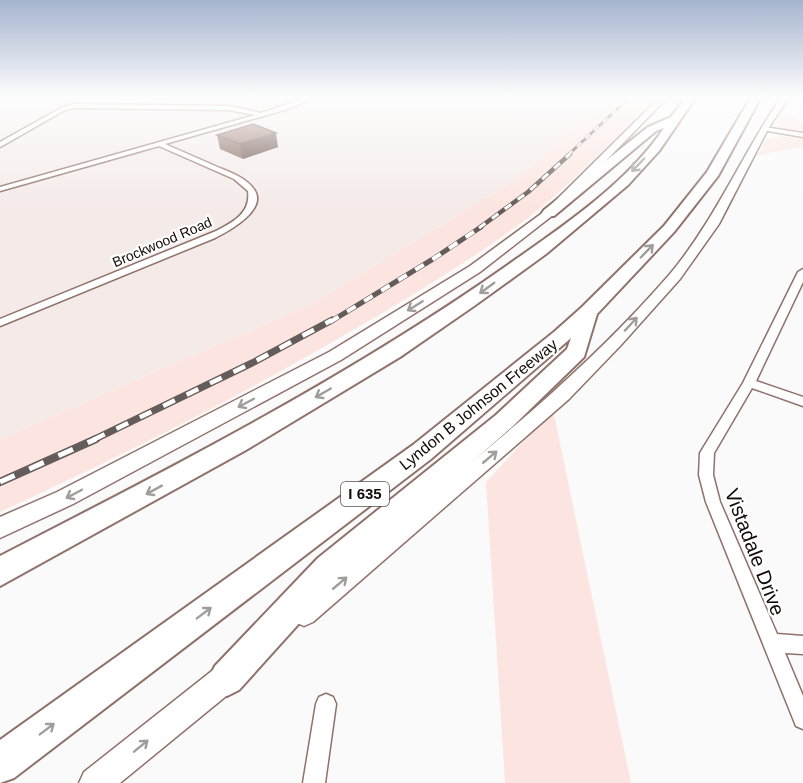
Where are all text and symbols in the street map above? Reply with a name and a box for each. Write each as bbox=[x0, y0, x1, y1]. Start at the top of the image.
one-way arrow bbox=[631, 158, 646, 173]
street label: Brockwood Road bbox=[110, 214, 214, 270]
one-way arrow bbox=[640, 244, 655, 259]
one-way arrow bbox=[480, 282, 496, 294]
one-way arrow bbox=[407, 300, 424, 312]
one-way arrow bbox=[624, 316, 638, 331]
street label: Lyndon B Johnson Freeway bbox=[396, 336, 561, 473]
one-way arrow bbox=[315, 388, 333, 399]
one-way arrow bbox=[238, 397, 255, 409]
one-way arrow bbox=[481, 451, 497, 464]
road number: I 635 bbox=[341, 482, 389, 506]
one-way arrow bbox=[146, 484, 163, 496]
street label: Vistadale Drive bbox=[721, 485, 789, 619]
one-way arrow bbox=[65, 489, 83, 500]
one-way arrow bbox=[332, 576, 348, 589]
one-way arrow bbox=[195, 606, 211, 619]
one-way arrow bbox=[39, 722, 55, 735]
one-way arrow bbox=[133, 740, 149, 753]

